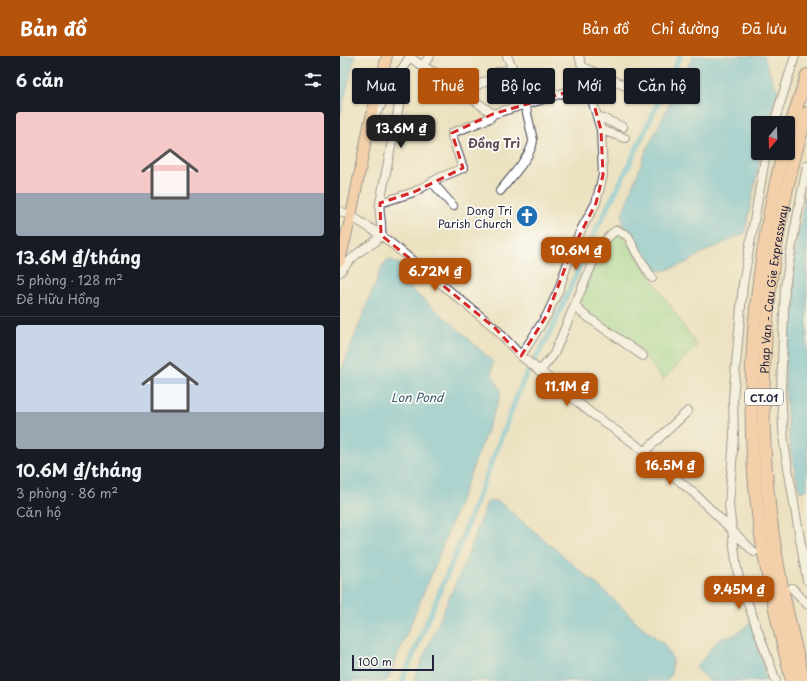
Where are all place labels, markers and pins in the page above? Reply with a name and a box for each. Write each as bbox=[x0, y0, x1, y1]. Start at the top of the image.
pin: 13.6M ₫ bbox=[364, 115, 438, 149]
place label: Dong Tri Parish Church bbox=[438, 202, 512, 232]
church icon: Dong Tri Parish Church bbox=[514, 203, 540, 229]
pin: 10.6M ₫ bbox=[539, 237, 613, 271]
pin: 6.72M ₫ bbox=[398, 258, 472, 292]
pin: 11.1M ₫ bbox=[530, 373, 604, 407]
pin: 16.5M ₫ bbox=[633, 452, 707, 486]
pin: 9.45M ₫ bbox=[702, 576, 776, 610]

